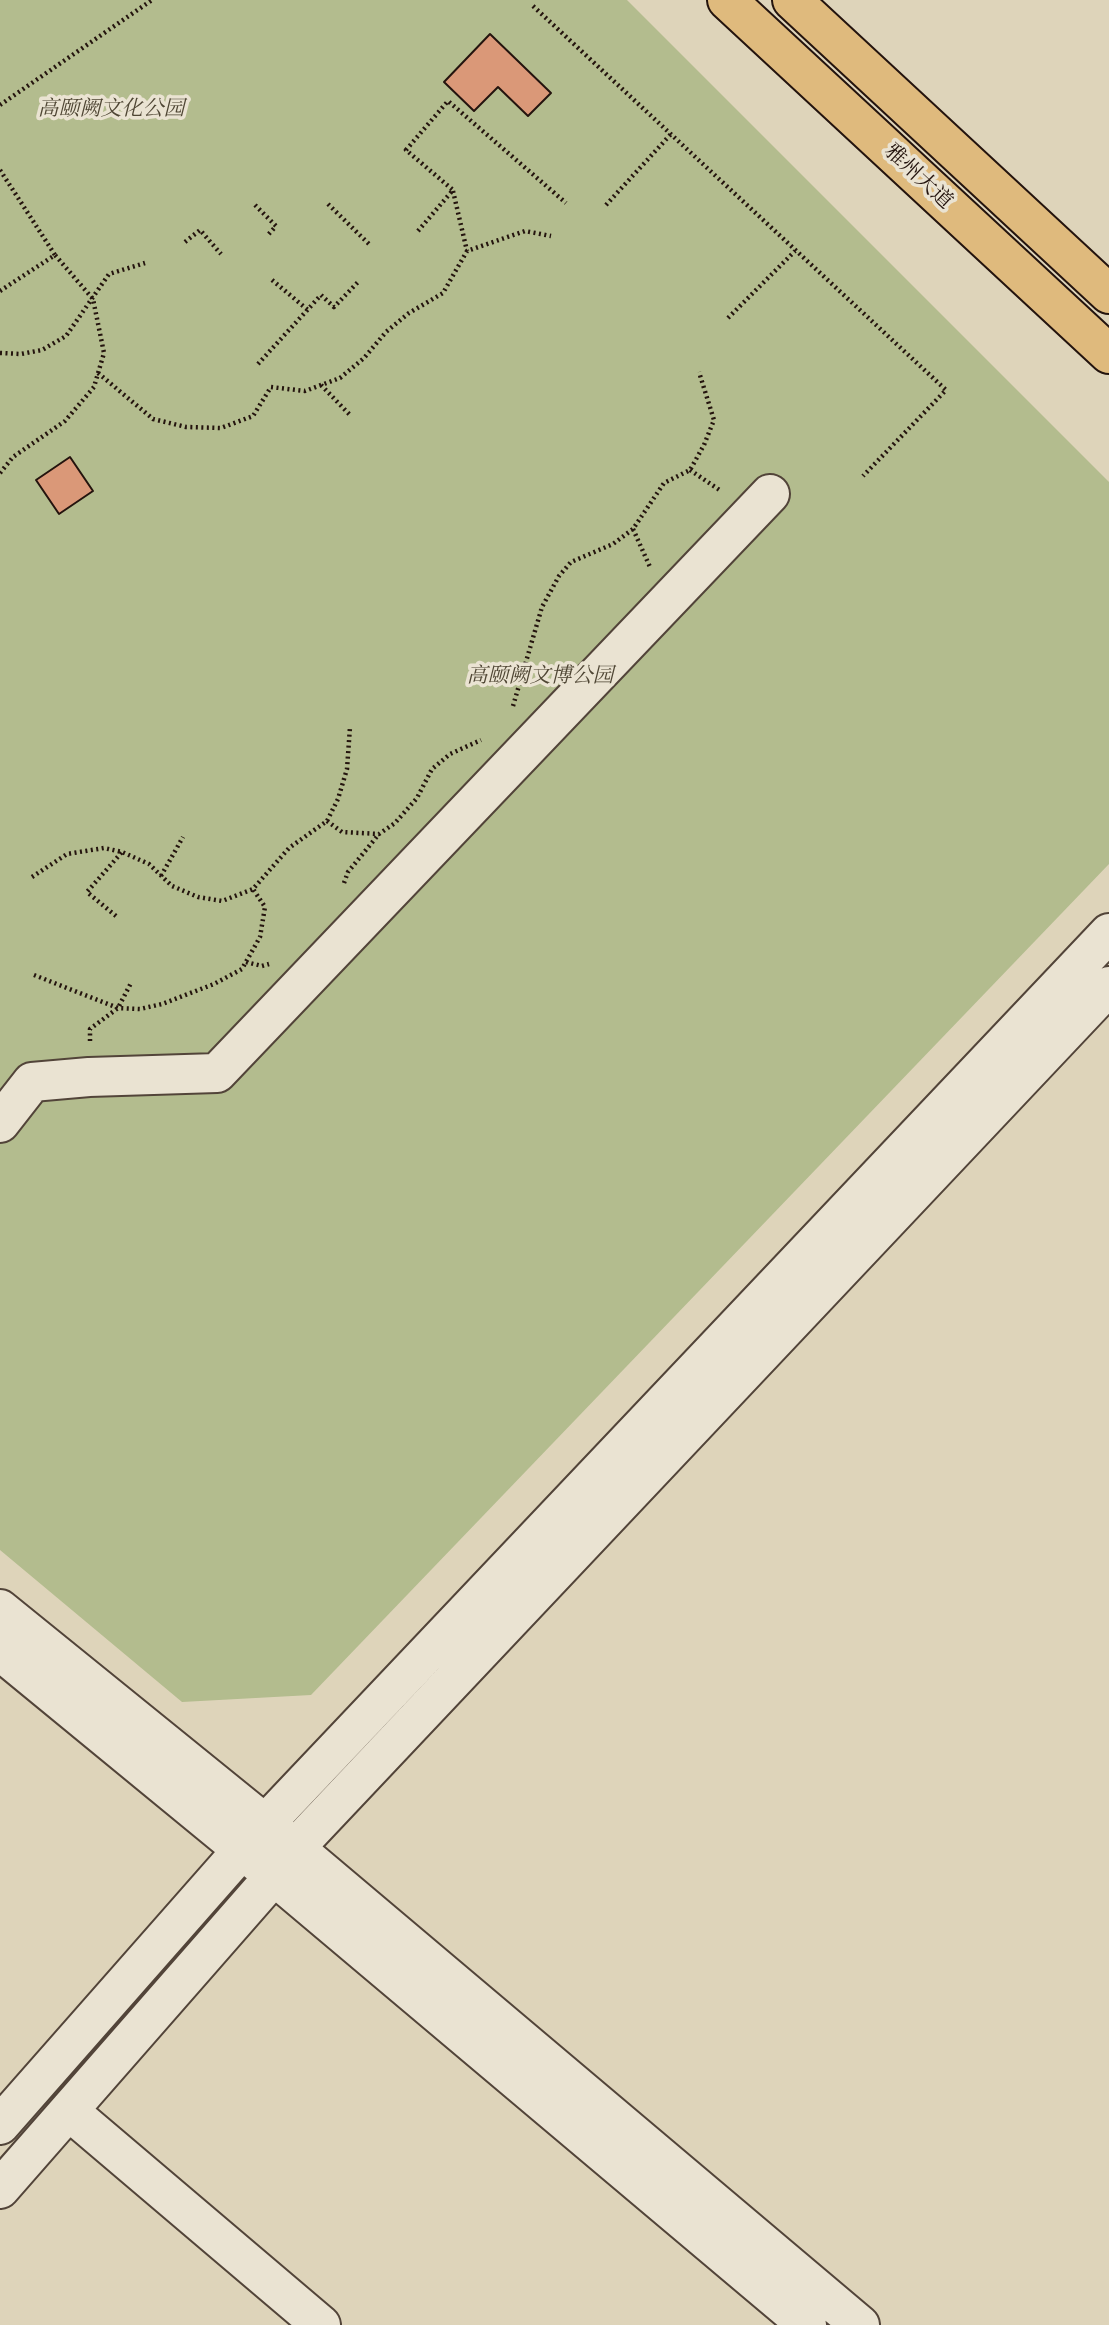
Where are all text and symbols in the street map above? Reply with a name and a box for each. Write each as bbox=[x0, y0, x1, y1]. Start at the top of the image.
park label: 高颐阙文化公园 bbox=[38, 97, 184, 123]
street label: 雅州大道 bbox=[879, 139, 957, 215]
park label: 高颐阙文博公园 bbox=[467, 664, 613, 690]

